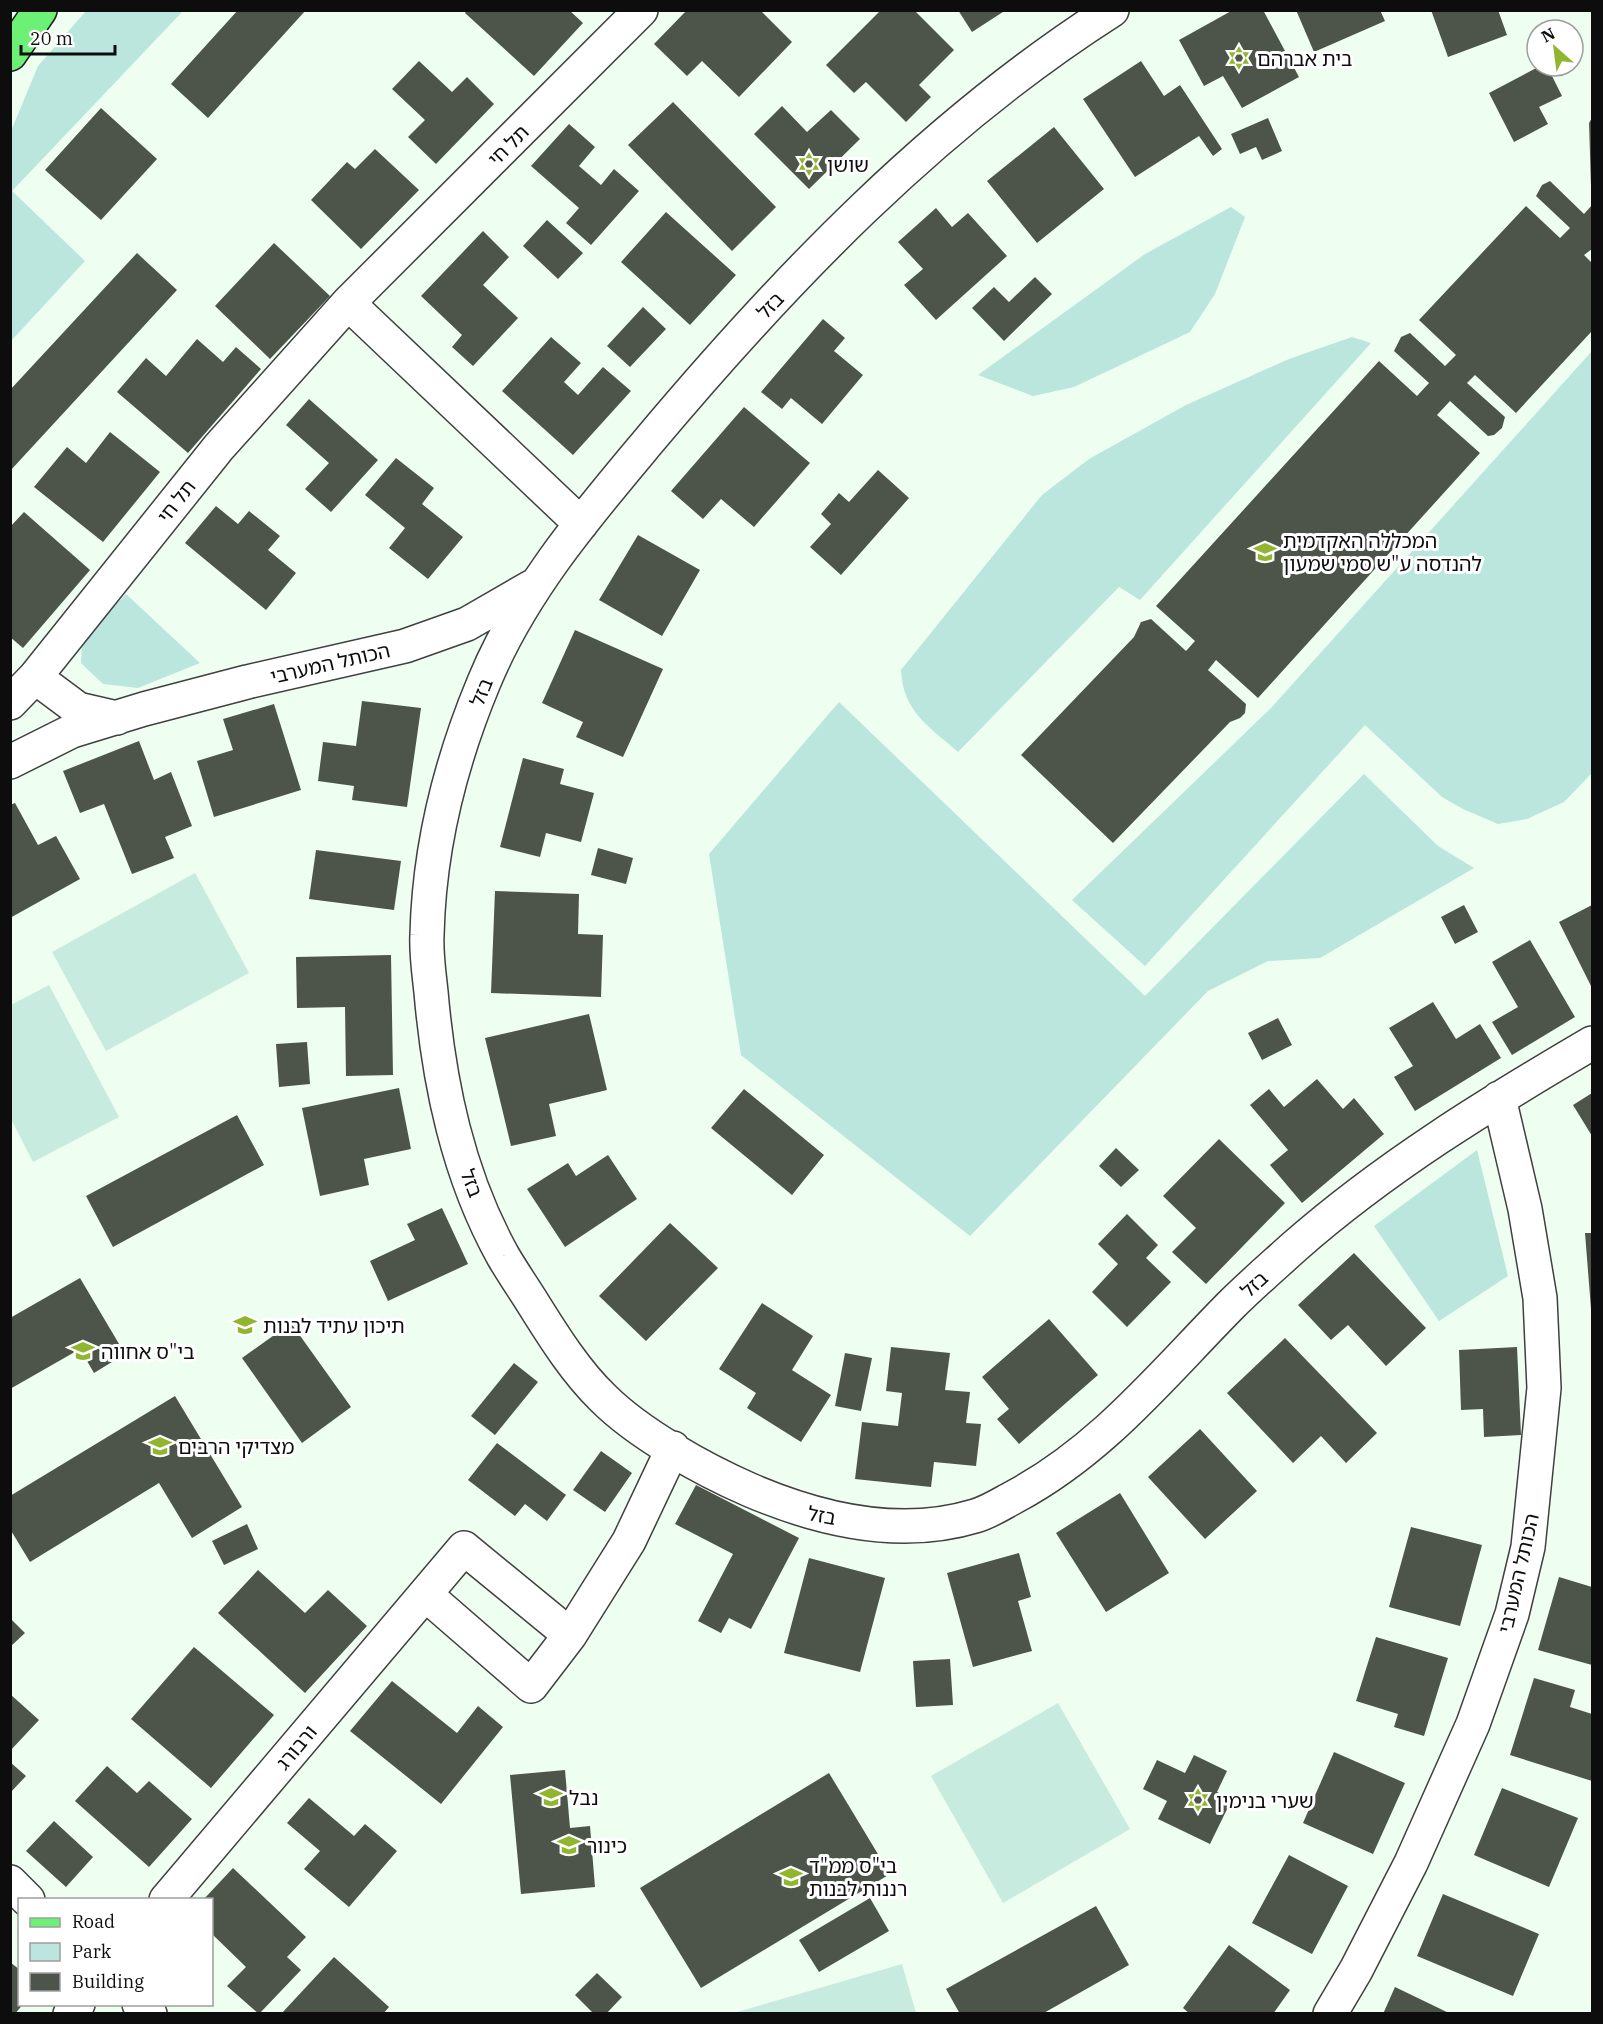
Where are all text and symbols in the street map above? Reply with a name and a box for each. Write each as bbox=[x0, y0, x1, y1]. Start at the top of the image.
scale bar bbox=[21, 18, 116, 56]
north arrow bbox=[1525, 18, 1585, 78]
text: N bbox=[1538, 23, 1558, 47]
text: 20 m bbox=[30, 27, 73, 50]
synagogue icon: בית אברהם bbox=[1226, 45, 1252, 71]
place label: בית אברהם bbox=[1257, 45, 1353, 72]
street label: תל חי bbox=[482, 119, 534, 171]
synagogue icon: שושן bbox=[796, 151, 822, 177]
place label: שושן bbox=[827, 151, 869, 178]
street label: בזל bbox=[750, 285, 790, 325]
street label: תל חי bbox=[151, 474, 201, 528]
place label: המכללה האקדמית להנדסה ע"ש סמי שמעון bbox=[1283, 527, 1482, 577]
school or university icon: המכללה האקדמית להנדסה ע"ש סמי שמעון bbox=[1252, 539, 1278, 565]
street label: הכותל המערבי bbox=[267, 636, 393, 690]
street label: בזל bbox=[463, 674, 499, 710]
street label: בזל bbox=[454, 1165, 490, 1201]
street label: בזל bbox=[1234, 1264, 1274, 1304]
school or university icon: תיכון עתיד לבנות bbox=[232, 1312, 258, 1338]
place label: תיכון עתיד לבנות bbox=[263, 1312, 405, 1339]
school or university icon: בי"ס אחווה bbox=[70, 1338, 96, 1364]
place label: בי"ס אחווה bbox=[101, 1338, 195, 1365]
school or university icon: מצדיקי הרבים bbox=[147, 1433, 173, 1459]
place label: מצדיקי הרבים bbox=[178, 1433, 294, 1460]
street label: בזל bbox=[805, 1499, 839, 1531]
street label: הכותל המערבי bbox=[1491, 1510, 1545, 1636]
street label: ורבורג bbox=[269, 1719, 323, 1775]
school or university icon: נבל bbox=[538, 1784, 564, 1810]
place label: נבל bbox=[569, 1784, 598, 1811]
synagogue icon: שערי בנימין bbox=[1185, 1787, 1211, 1813]
place label: שערי בנימין bbox=[1216, 1787, 1314, 1814]
school or university icon: כינור bbox=[556, 1832, 582, 1858]
place label: כינור bbox=[587, 1832, 627, 1859]
place label: בי"ס ממ"ד רננות לבנות bbox=[809, 1852, 907, 1902]
school or university icon: בי"ס ממ"ד רננות לבנות bbox=[778, 1864, 804, 1890]
legend bbox=[18, 1898, 213, 2006]
text: Road bbox=[72, 1910, 115, 1933]
text: Park bbox=[72, 1940, 112, 1963]
text: Building bbox=[72, 1970, 144, 1993]

